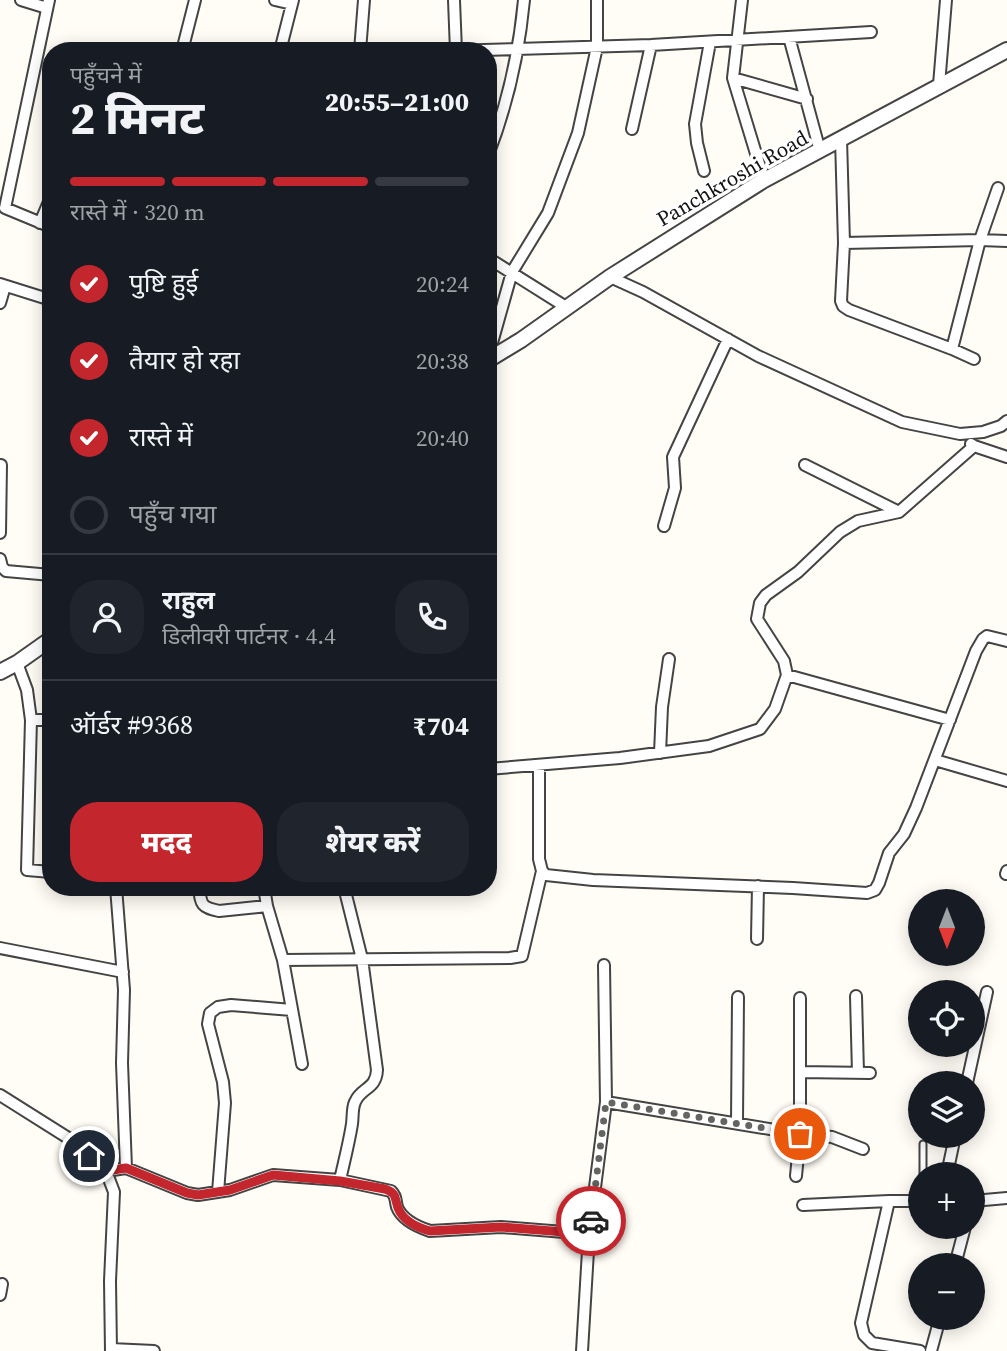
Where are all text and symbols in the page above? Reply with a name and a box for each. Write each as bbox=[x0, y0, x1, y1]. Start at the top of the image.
text: पहुँचने में bbox=[70, 59, 142, 91]
text: 20:55–21:00 bbox=[325, 84, 469, 120]
text: 2 मिनट bbox=[70, 86, 204, 149]
street label: Panchkroshi Road bbox=[651, 123, 813, 233]
text: रास्ते में · 320 m bbox=[70, 196, 205, 228]
icon: check bbox=[70, 265, 108, 303]
text: पुष्टि हुई bbox=[129, 265, 198, 301]
text: 20:24 bbox=[416, 268, 469, 300]
icon: check bbox=[70, 342, 108, 380]
text: तैयार हो रहा bbox=[129, 342, 240, 378]
text: 20:38 bbox=[416, 345, 469, 377]
icon: check bbox=[70, 419, 108, 457]
text: रास्ते में bbox=[129, 419, 193, 455]
text: 20:40 bbox=[416, 422, 469, 454]
text: पहुँच गया bbox=[129, 496, 217, 532]
button: person bbox=[70, 580, 144, 654]
button: phone bbox=[395, 580, 469, 654]
text: राहुल bbox=[162, 582, 215, 618]
text: डिलीवरी पार्टनर · 4.4 bbox=[162, 620, 336, 652]
text: ऑर्डर #9368 bbox=[70, 707, 193, 743]
text: ₹704 bbox=[413, 708, 469, 744]
button: मदद bbox=[70, 802, 263, 882]
button: शेयर करें bbox=[277, 802, 469, 882]
north arrow bbox=[908, 889, 985, 966]
map controls bbox=[908, 889, 985, 1330]
button: locate bbox=[908, 980, 985, 1057]
button: layers bbox=[908, 1071, 985, 1148]
pin bbox=[770, 1104, 830, 1164]
icon: bag bbox=[781, 1115, 819, 1153]
pin bbox=[59, 1126, 119, 1186]
icon: home bbox=[70, 1137, 108, 1175]
button: + bbox=[908, 1162, 985, 1239]
courier bbox=[556, 1186, 626, 1256]
icon: car bbox=[572, 1202, 610, 1240]
button: − bbox=[908, 1253, 985, 1330]

